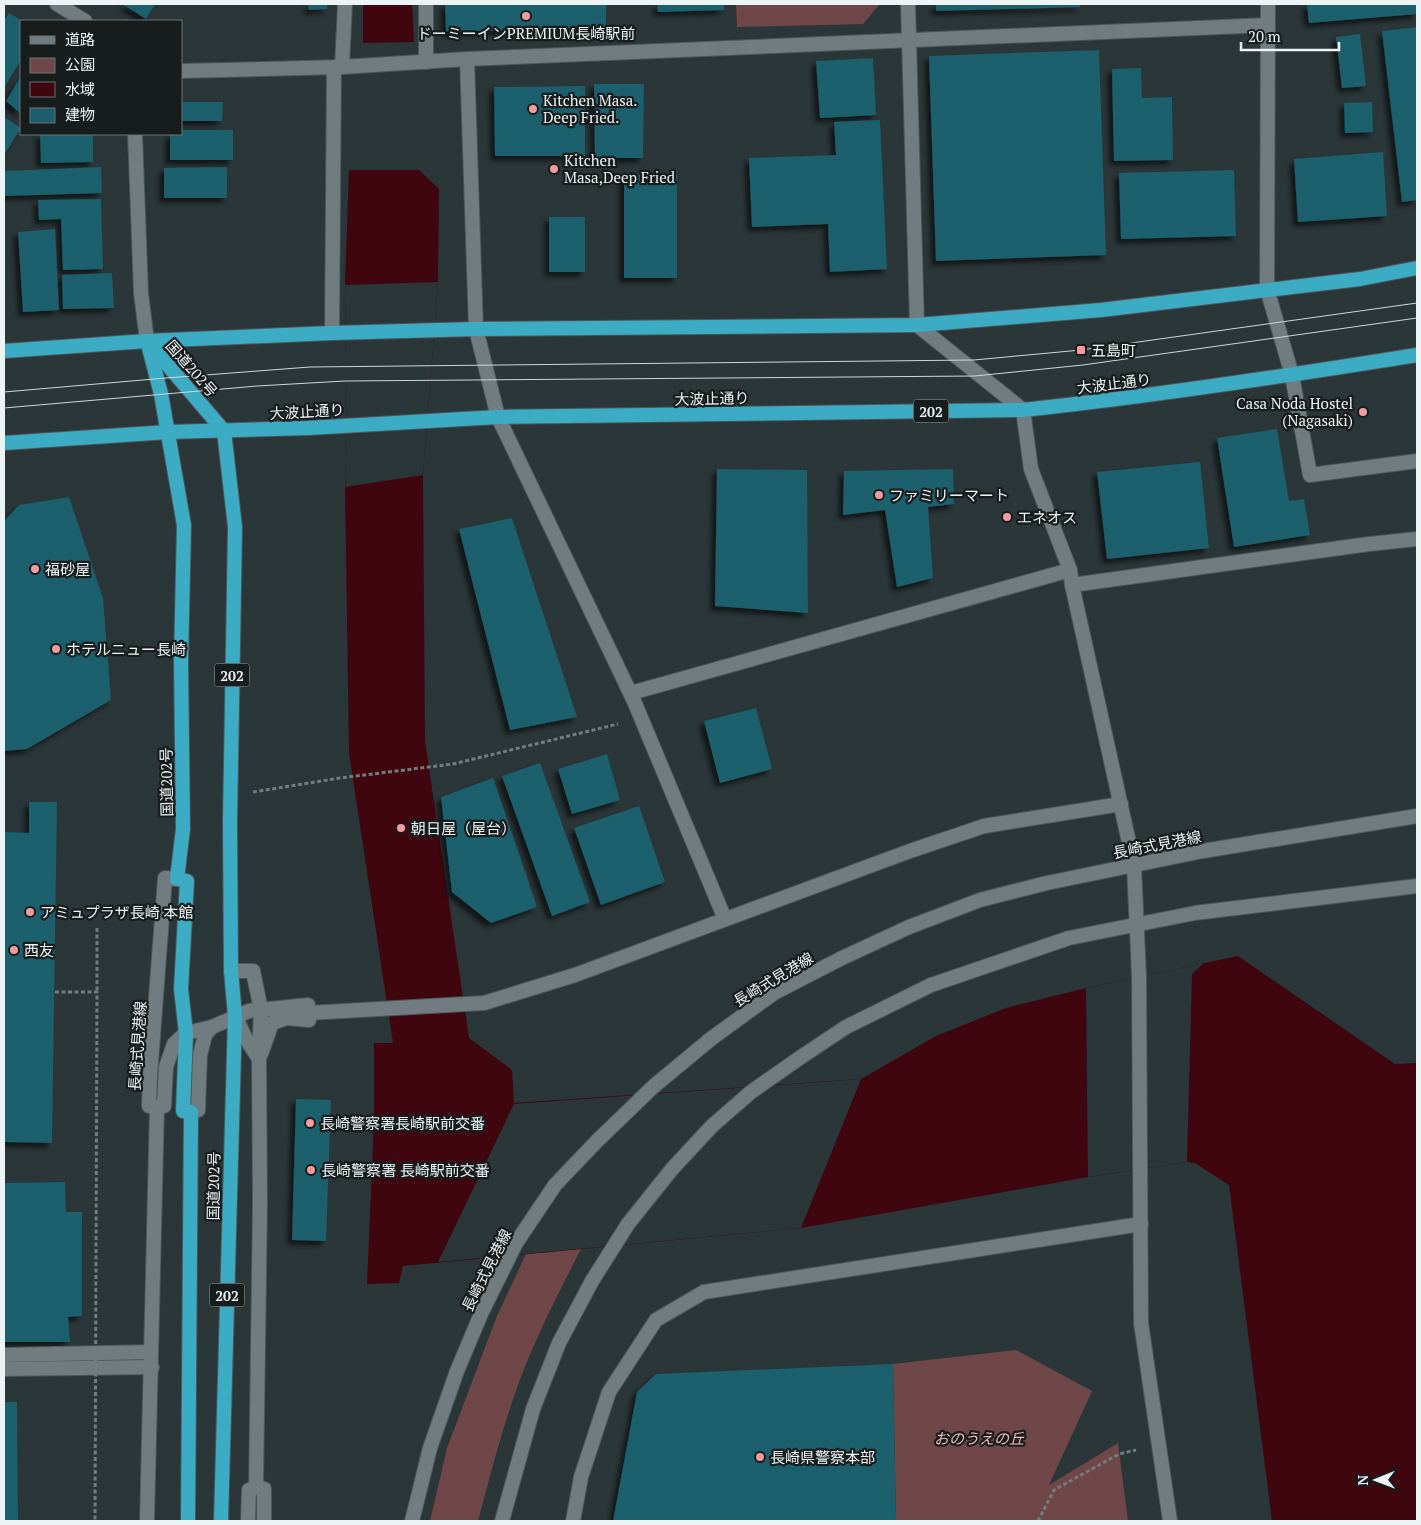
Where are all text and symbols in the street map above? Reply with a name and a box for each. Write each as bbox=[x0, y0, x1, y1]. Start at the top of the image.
marker: ドーミーインPREMIUM長崎駅前 bbox=[520, 10, 532, 22]
legend bbox=[20, 20, 182, 135]
scale bar bbox=[1241, 20, 1338, 52]
place label: ドーミーインPREMIUM長崎駅前 bbox=[417, 23, 635, 43]
text: 20 m bbox=[1248, 26, 1281, 46]
text: 道路 bbox=[65, 29, 95, 49]
text: 公園 bbox=[65, 54, 95, 74]
text: 水域 bbox=[65, 79, 95, 99]
place label: Kitchen Masa. Deep Fried. bbox=[543, 90, 638, 127]
marker: Kitchen Masa. Deep Fried. bbox=[527, 103, 539, 115]
text: 建物 bbox=[65, 104, 95, 124]
place label: Kitchen Masa,Deep Fried bbox=[564, 150, 675, 187]
marker: Kitchen Masa,Deep Fried bbox=[548, 163, 560, 175]
street label: 国道202号 bbox=[162, 335, 222, 401]
place label: 五島町 bbox=[1091, 340, 1136, 360]
marker: 五島町 bbox=[1075, 344, 1087, 356]
street label: 大波止通り bbox=[1076, 369, 1152, 397]
street label: 大波止通り bbox=[674, 387, 750, 409]
place label: Casa Noda Hostel (Nagasaki) bbox=[1236, 393, 1353, 430]
street label: 大波止通り bbox=[269, 399, 345, 423]
road number: 202 bbox=[914, 400, 948, 422]
marker: Casa Noda Hostel (Nagasaki) bbox=[1357, 406, 1369, 418]
place label: ファミリーマート bbox=[889, 485, 1009, 505]
marker: ファミリーマート bbox=[873, 489, 885, 501]
place label: エネオス bbox=[1017, 507, 1077, 527]
marker: エネオス bbox=[1001, 511, 1013, 523]
place label: 福砂屋 bbox=[45, 559, 90, 579]
marker: 福砂屋 bbox=[29, 563, 41, 575]
place label: ホテルニュー長崎 bbox=[66, 639, 186, 659]
marker: ホテルニュー長崎 bbox=[50, 643, 62, 655]
road number: 202 bbox=[214, 664, 250, 686]
street label: 国道202号 bbox=[155, 747, 177, 817]
place label: 朝日屋（屋台） bbox=[411, 818, 516, 838]
marker: 朝日屋（屋台） bbox=[395, 822, 407, 834]
street label: 長崎式見港線 bbox=[1111, 826, 1203, 862]
place label: アミュプラザ長崎 本館 bbox=[40, 902, 193, 922]
marker: アミュプラザ長崎 本館 bbox=[24, 906, 36, 918]
place label: 西友 bbox=[24, 940, 54, 960]
marker: 西友 bbox=[8, 944, 20, 956]
street label: 長崎式見港線 bbox=[729, 947, 817, 1011]
street label: 長崎式見港線 bbox=[124, 1000, 150, 1092]
place label: 長崎警察署長崎駅前交番 bbox=[320, 1113, 485, 1133]
marker: 長崎警察署長崎駅前交番 bbox=[304, 1117, 316, 1129]
street label: 国道202号 bbox=[202, 1151, 224, 1221]
place label: 長崎警察署 長崎駅前交番 bbox=[321, 1160, 490, 1180]
marker: 長崎警察署 長崎駅前交番 bbox=[305, 1164, 317, 1176]
street label: 長崎式見港線 bbox=[457, 1225, 515, 1315]
road number: 202 bbox=[210, 1284, 244, 1306]
park label: おのうえの丘 bbox=[934, 1428, 1025, 1448]
place label: 長崎県警察本部 bbox=[770, 1447, 875, 1467]
marker: 長崎県警察本部 bbox=[754, 1451, 766, 1463]
north arrow bbox=[1351, 1455, 1401, 1505]
text: N bbox=[1353, 1474, 1372, 1486]

